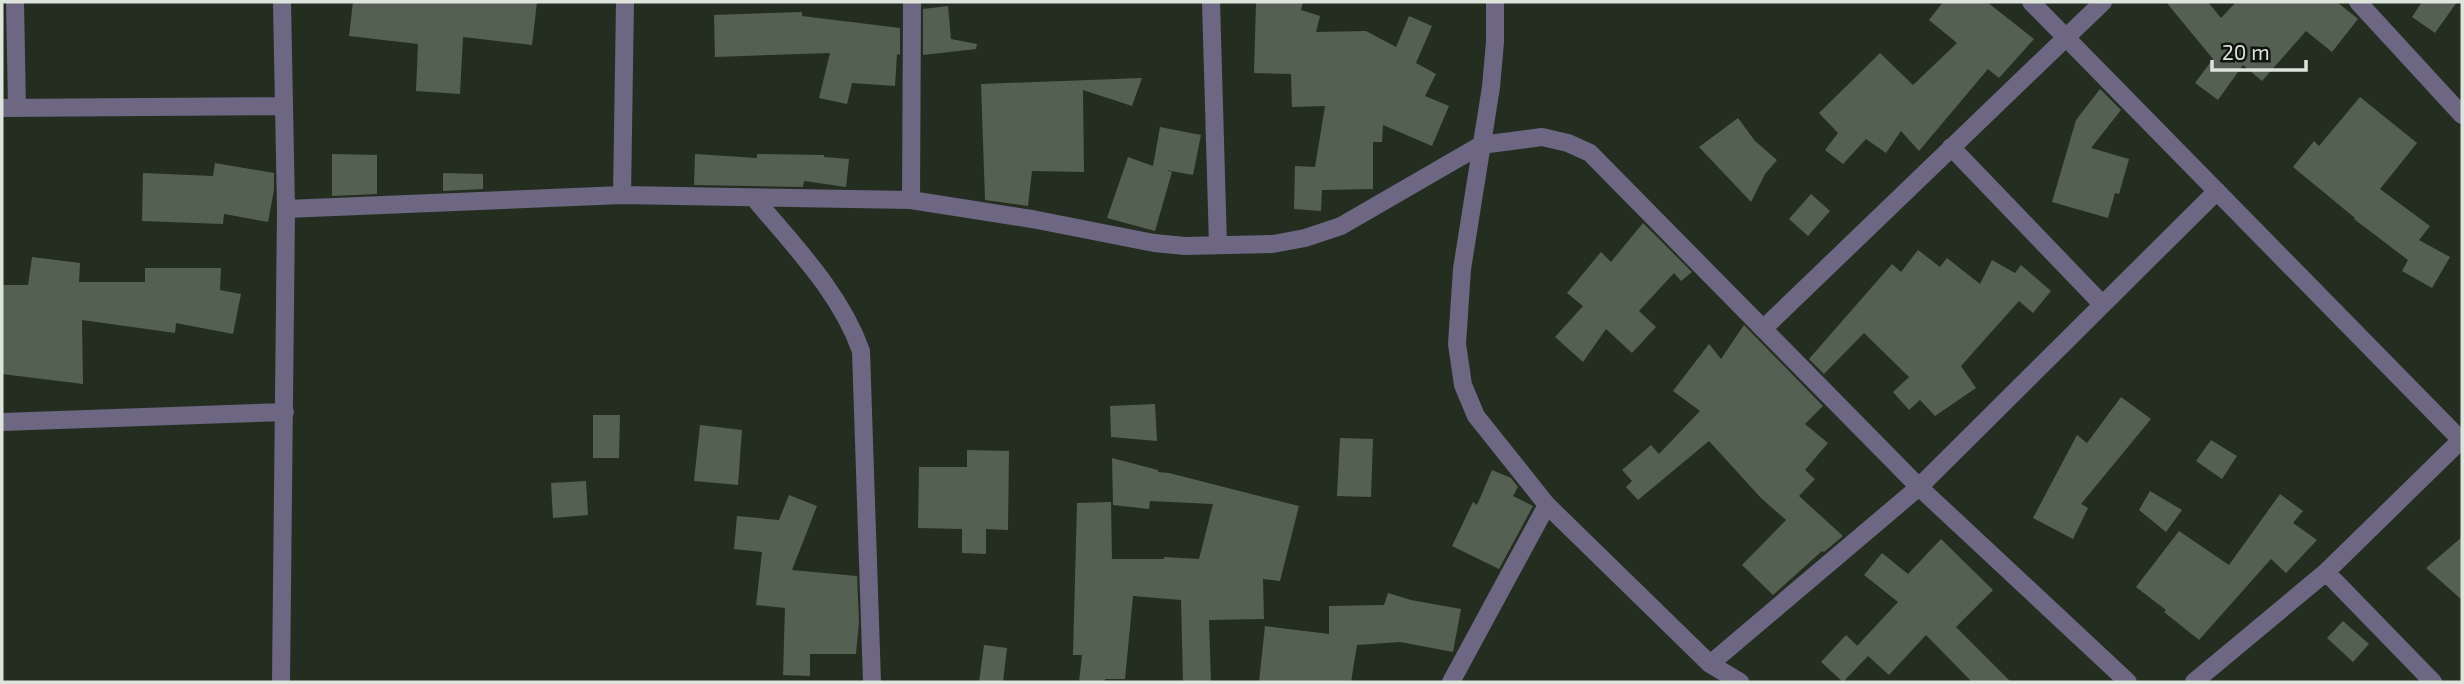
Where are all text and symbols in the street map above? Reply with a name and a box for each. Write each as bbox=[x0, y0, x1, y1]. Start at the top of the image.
scale bar bbox=[2212, 28, 2306, 72]
text: 20 m bbox=[2222, 39, 2270, 64]

